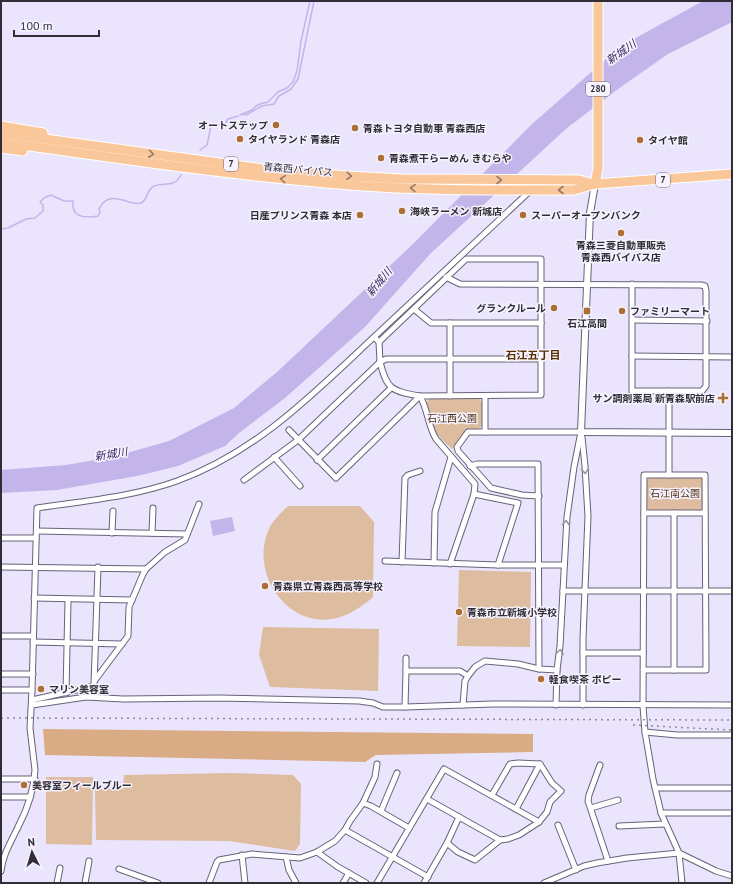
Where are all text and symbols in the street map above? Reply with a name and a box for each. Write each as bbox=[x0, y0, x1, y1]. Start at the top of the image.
scale bar bbox=[14, 12, 99, 38]
text: 100 m bbox=[20, 18, 53, 33]
water label: 新城川 bbox=[603, 36, 639, 67]
road number: 280 bbox=[586, 82, 610, 96]
place label: オートステップ bbox=[198, 119, 268, 132]
marker: オートステップ bbox=[271, 120, 281, 130]
place label: 青森トヨタ自動車 青森西店 bbox=[363, 122, 486, 135]
marker: 青森トヨタ自動車 青森西店 bbox=[350, 123, 360, 133]
place label: タイヤランド 青森店 bbox=[248, 133, 340, 146]
marker: タイヤランド 青森店 bbox=[235, 134, 245, 144]
place label: タイヤ館 bbox=[648, 134, 688, 147]
marker: タイヤ館 bbox=[635, 135, 645, 145]
one-way arrow bbox=[147, 149, 154, 158]
place label: 青森煮干らーめん きむらや bbox=[389, 152, 512, 165]
marker: 青森煮干らーめん きむらや bbox=[376, 153, 386, 163]
road number: 7 bbox=[224, 157, 238, 171]
street label: 青森西バイパス bbox=[263, 160, 333, 179]
one-way arrow bbox=[346, 172, 352, 181]
road number: 7 bbox=[656, 173, 670, 187]
one-way arrow bbox=[280, 175, 286, 184]
one-way arrow bbox=[496, 176, 502, 184]
one-way arrow bbox=[410, 184, 416, 193]
one-way arrow bbox=[558, 186, 564, 194]
place label: 海峡ラーメン 新城店 bbox=[410, 205, 502, 218]
marker: 海峡ラーメン 新城店 bbox=[397, 206, 407, 216]
place label: 日産プリンス青森 本店 bbox=[250, 209, 352, 222]
place label: スーパーオープンバンク bbox=[531, 209, 641, 222]
marker: 日産プリンス青森 本店 bbox=[355, 210, 365, 220]
marker: スーパーオープンバンク bbox=[518, 210, 528, 220]
marker: 青森三菱自動車販売 青森西バイパス店 bbox=[616, 228, 626, 238]
place label: 青森三菱自動車販売 青森西バイパス店 bbox=[576, 239, 666, 264]
water label: 新城川 bbox=[363, 264, 396, 299]
place label: グランクルール bbox=[476, 302, 546, 315]
marker: グランクルール bbox=[549, 303, 559, 313]
place label: ファミリーマート bbox=[630, 305, 710, 318]
marker: 石江高間 bbox=[582, 306, 592, 316]
marker: ファミリーマート bbox=[617, 306, 627, 316]
place label: 石江高間 bbox=[567, 317, 607, 330]
district label: 石江五丁目 bbox=[506, 348, 561, 362]
place label: サン調剤薬局 新青森駅前店 bbox=[592, 392, 715, 405]
marker: サン調剤薬局 新青森駅前店 bbox=[718, 393, 728, 403]
park label: 石江西公園 bbox=[427, 412, 477, 425]
water label: 新城川 bbox=[94, 444, 129, 463]
one-way arrow bbox=[581, 468, 590, 474]
park label: 石江南公園 bbox=[650, 487, 700, 500]
one-way arrow bbox=[562, 520, 571, 526]
place label: 青森県立青森西高等学校 bbox=[273, 580, 383, 593]
marker: 青森県立青森西高等学校 bbox=[260, 581, 270, 591]
place label: 青森市立新城小学校 bbox=[467, 606, 557, 619]
marker: 青森市立新城小学校 bbox=[454, 607, 464, 617]
one-way arrow bbox=[555, 649, 564, 656]
place label: 軽食喫茶 ポピー bbox=[549, 673, 622, 686]
marker: 軽食喫茶 ポピー bbox=[536, 674, 546, 684]
place label: マリン美容室 bbox=[49, 683, 109, 696]
marker: マリン美容室 bbox=[36, 684, 46, 694]
place label: 美容室フィールブルー bbox=[32, 779, 132, 792]
marker: 美容室フィールブルー bbox=[19, 780, 29, 790]
north arrow bbox=[12, 832, 52, 872]
text: N bbox=[27, 835, 35, 849]

